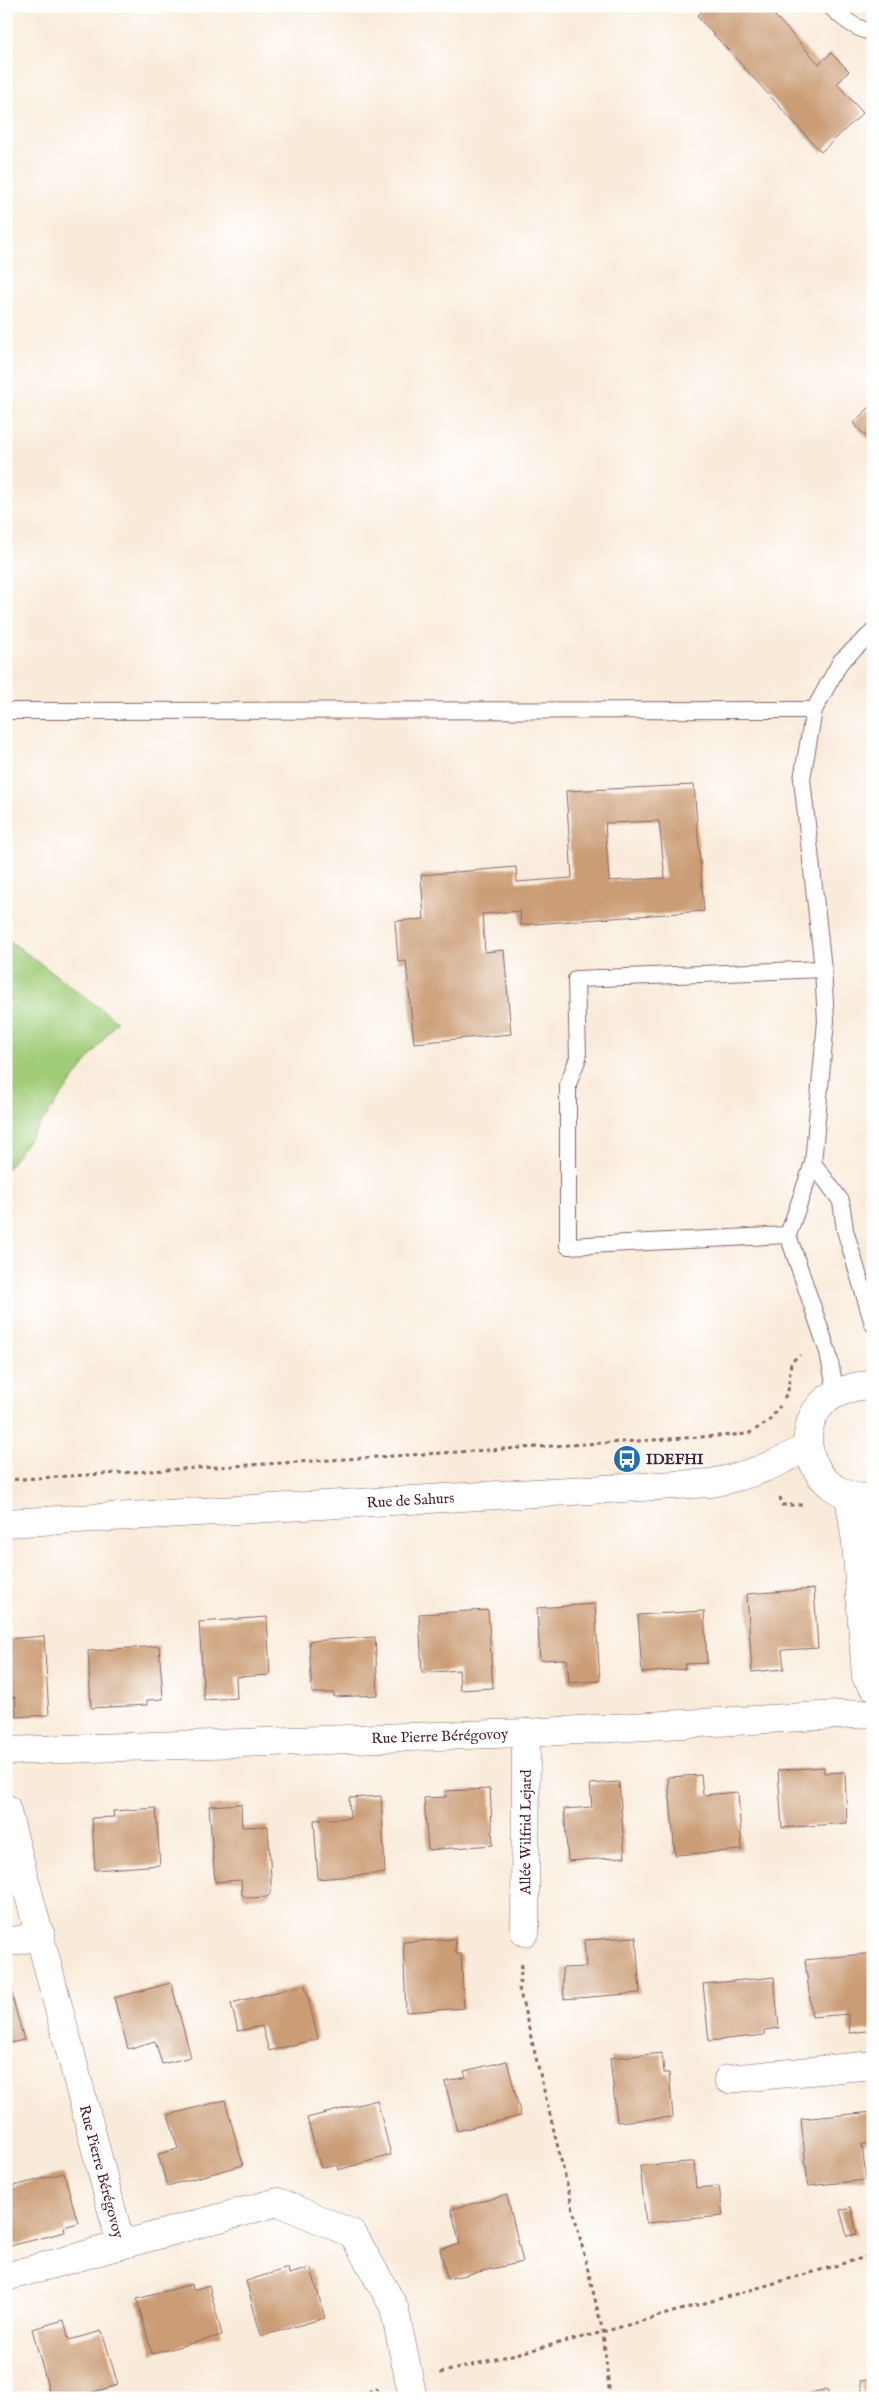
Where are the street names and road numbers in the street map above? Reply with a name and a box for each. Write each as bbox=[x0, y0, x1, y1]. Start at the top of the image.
street label: Rue de Sahurs bbox=[366, 1488, 455, 1512]
street label: Rue Pierre Bérégovoy bbox=[371, 1724, 509, 1748]
street label: Allée Wilfrid Lejard bbox=[516, 1768, 535, 1896]
street label: Rue Pierre Bérégovoy bbox=[75, 2103, 128, 2241]

